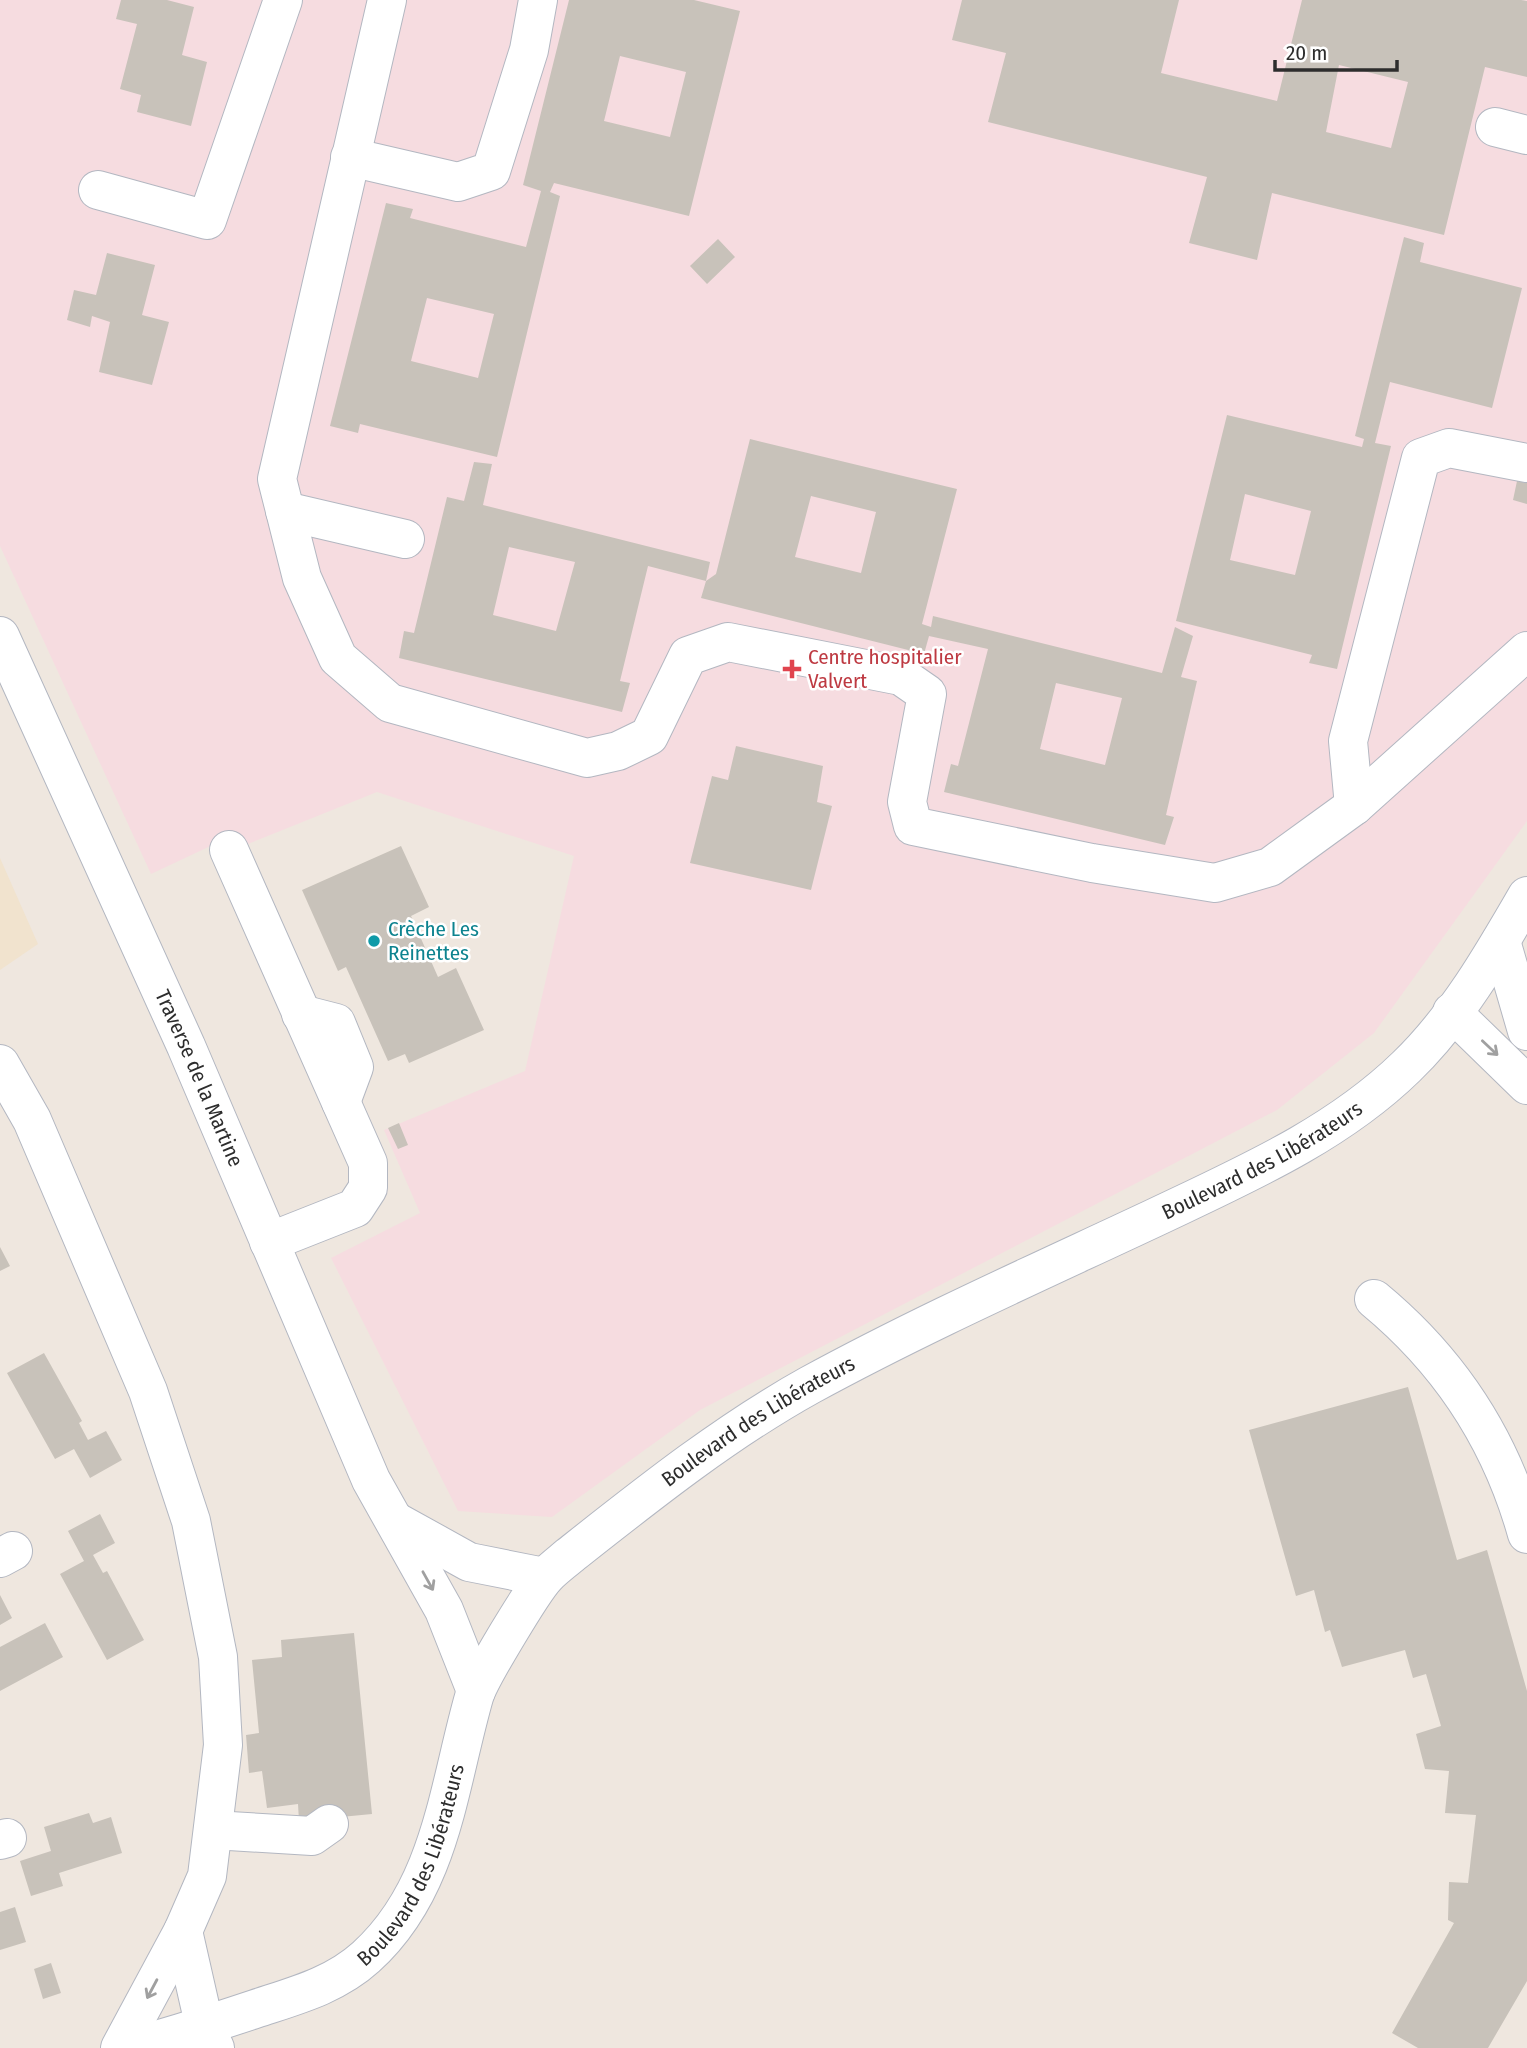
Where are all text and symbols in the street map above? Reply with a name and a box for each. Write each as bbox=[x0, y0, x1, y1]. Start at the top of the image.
scale bar bbox=[1275, 28, 1398, 72]
text: 20 m bbox=[1286, 40, 1327, 66]
place label: Centre hospitalier Valvert bbox=[808, 644, 962, 694]
marker: Centre hospitalier Valvert bbox=[782, 659, 802, 679]
place label: Crèche Les Reinettes bbox=[388, 916, 479, 966]
marker: Crèche Les Reinettes bbox=[366, 933, 382, 949]
street label: Traverse de la Martine bbox=[149, 986, 249, 1171]
one-way arrow bbox=[1481, 1039, 1498, 1056]
street label: Boulevard des Libérateurs bbox=[1158, 1096, 1367, 1225]
street label: Boulevard des Libérateurs bbox=[656, 1350, 859, 1492]
one-way arrow bbox=[422, 1570, 435, 1591]
street label: Boulevard des Libérateurs bbox=[352, 1761, 470, 1972]
one-way arrow bbox=[145, 1979, 159, 1999]

